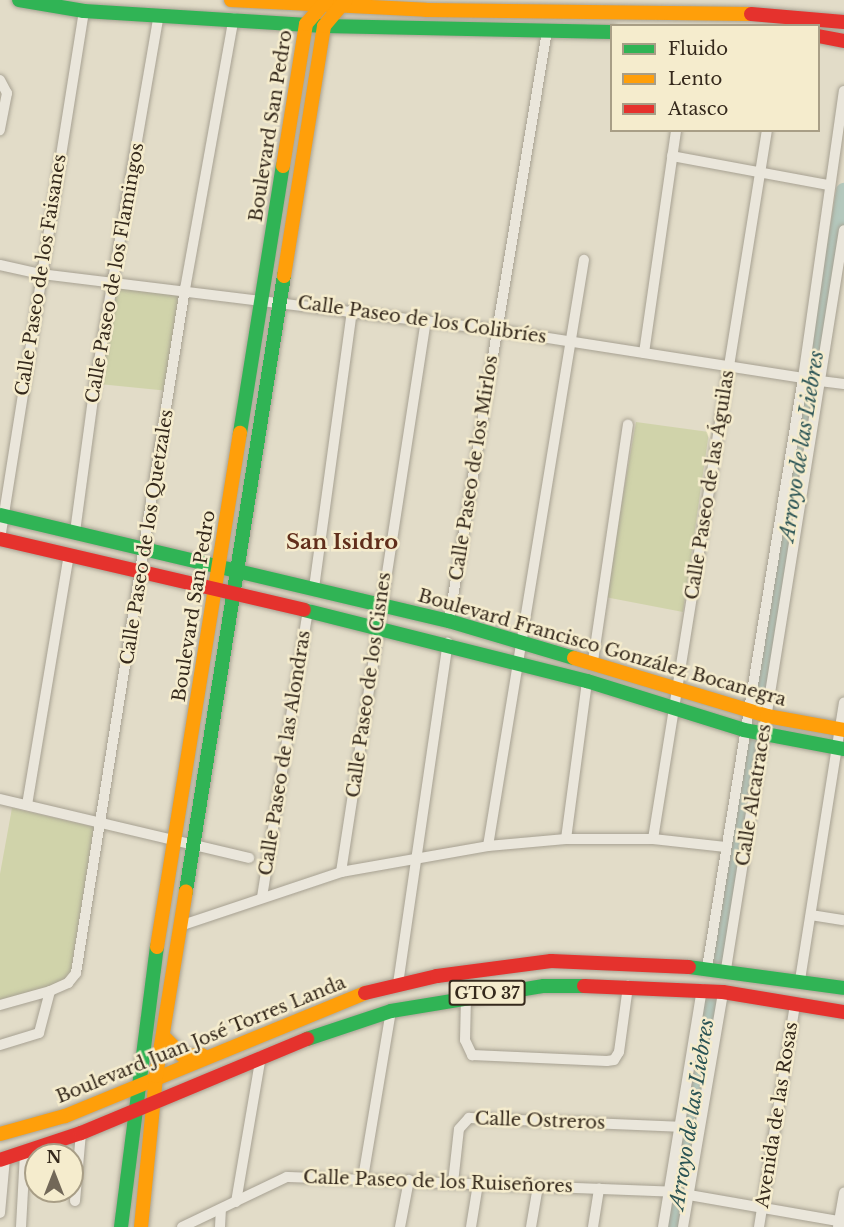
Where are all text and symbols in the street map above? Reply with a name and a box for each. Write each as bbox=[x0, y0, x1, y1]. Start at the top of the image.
legend bbox=[610, 24, 820, 132]
street label: Boulevard San Pedro bbox=[245, 29, 297, 223]
text: Fluido bbox=[668, 38, 728, 60]
text: Lento bbox=[668, 68, 722, 90]
text: Atasco bbox=[668, 98, 728, 120]
street label: Calle Paseo de los Flamingos bbox=[81, 141, 149, 405]
street label: Calle Paseo de los Faisanes bbox=[11, 153, 71, 397]
street label: Calle Paseo de los Colibríes bbox=[296, 292, 548, 348]
water label: Arroyo de las Liebres bbox=[775, 349, 829, 543]
street label: Calle Paseo de los Mirlos bbox=[446, 354, 502, 582]
street label: Calle Paseo de las Águilas bbox=[681, 368, 739, 602]
street label: Calle Paseo de los Quetzales bbox=[116, 408, 178, 666]
street label: Boulevard San Pedro bbox=[168, 509, 220, 703]
district label: San Isidro bbox=[286, 529, 398, 555]
street label: Calle Paseo de los Cisnes bbox=[342, 571, 396, 799]
street label: Boulevard Francisco González Bocanegra bbox=[415, 585, 789, 711]
street label: Calle Paseo de las Alondras bbox=[255, 628, 315, 878]
street label: Calle Alcatraces bbox=[732, 722, 776, 868]
street label: Boulevard Juan José Torres Landa bbox=[53, 972, 349, 1108]
road number: GTO 37 bbox=[448, 980, 526, 1006]
water label: Arroyo de las Liebres bbox=[665, 1017, 719, 1211]
street label: Avenida de las Rosas bbox=[752, 1020, 802, 1210]
street label: Calle Ostreros bbox=[474, 1108, 606, 1134]
north arrow bbox=[24, 1143, 84, 1203]
text: N bbox=[46, 1147, 62, 1167]
street label: Calle Paseo de los Ruiseñores bbox=[303, 1167, 573, 1197]

